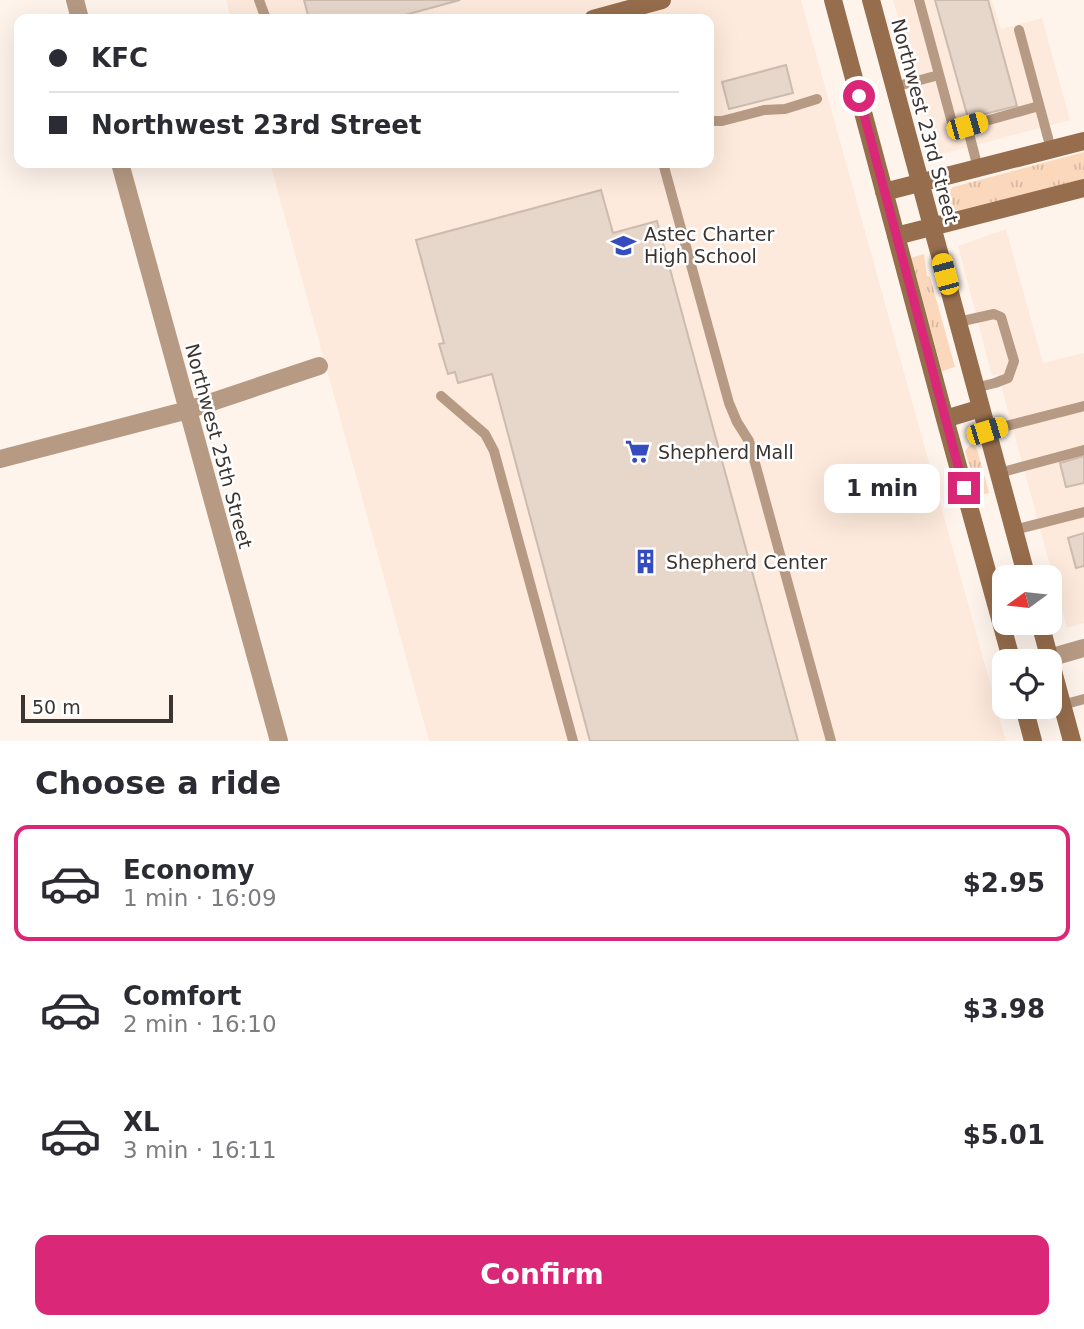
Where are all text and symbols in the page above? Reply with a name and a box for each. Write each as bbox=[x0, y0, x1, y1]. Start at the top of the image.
street label: Northwest 23rd Street bbox=[887, 16, 963, 226]
text: KFC bbox=[91, 43, 148, 73]
route start bbox=[843, 80, 875, 112]
text: Northwest 23rd Street bbox=[91, 110, 421, 140]
car bbox=[944, 110, 991, 142]
place label: Astec Charter High School bbox=[644, 223, 774, 267]
school or university icon: Astec Charter High School bbox=[610, 231, 638, 259]
car bbox=[930, 251, 961, 297]
street label: Northwest 25th Street bbox=[181, 341, 257, 551]
car bbox=[964, 415, 1011, 447]
supermarket icon: Shepherd Mall bbox=[624, 438, 652, 466]
place label: Shepherd Mall bbox=[658, 441, 794, 463]
callout: 1 min bbox=[824, 463, 940, 512]
route end bbox=[948, 472, 980, 504]
text: 1 min bbox=[846, 475, 918, 501]
building icon: Shepherd Center bbox=[632, 548, 660, 576]
place label: Shepherd Center bbox=[666, 551, 827, 573]
north arrow bbox=[992, 565, 1062, 635]
map controls bbox=[992, 565, 1062, 719]
button: locate bbox=[992, 649, 1062, 719]
scale bar bbox=[21, 692, 173, 724]
text: 50 m bbox=[32, 696, 81, 718]
text: Choose a ride bbox=[35, 764, 281, 802]
icon: car bbox=[39, 852, 102, 915]
text: Economy bbox=[123, 855, 254, 885]
text: $2.95 bbox=[963, 868, 1045, 898]
text: 1 min · 16:09 bbox=[123, 885, 277, 911]
icon: car bbox=[39, 978, 102, 1041]
text: Comfort bbox=[123, 981, 241, 1011]
text: $3.98 bbox=[963, 994, 1045, 1024]
text: 2 min · 16:10 bbox=[123, 1011, 277, 1037]
icon: car bbox=[39, 1104, 102, 1167]
text: XL bbox=[123, 1107, 160, 1137]
text: $5.01 bbox=[963, 1120, 1045, 1150]
text: 3 min · 16:11 bbox=[123, 1137, 277, 1163]
button: Confirm bbox=[35, 1235, 1049, 1315]

